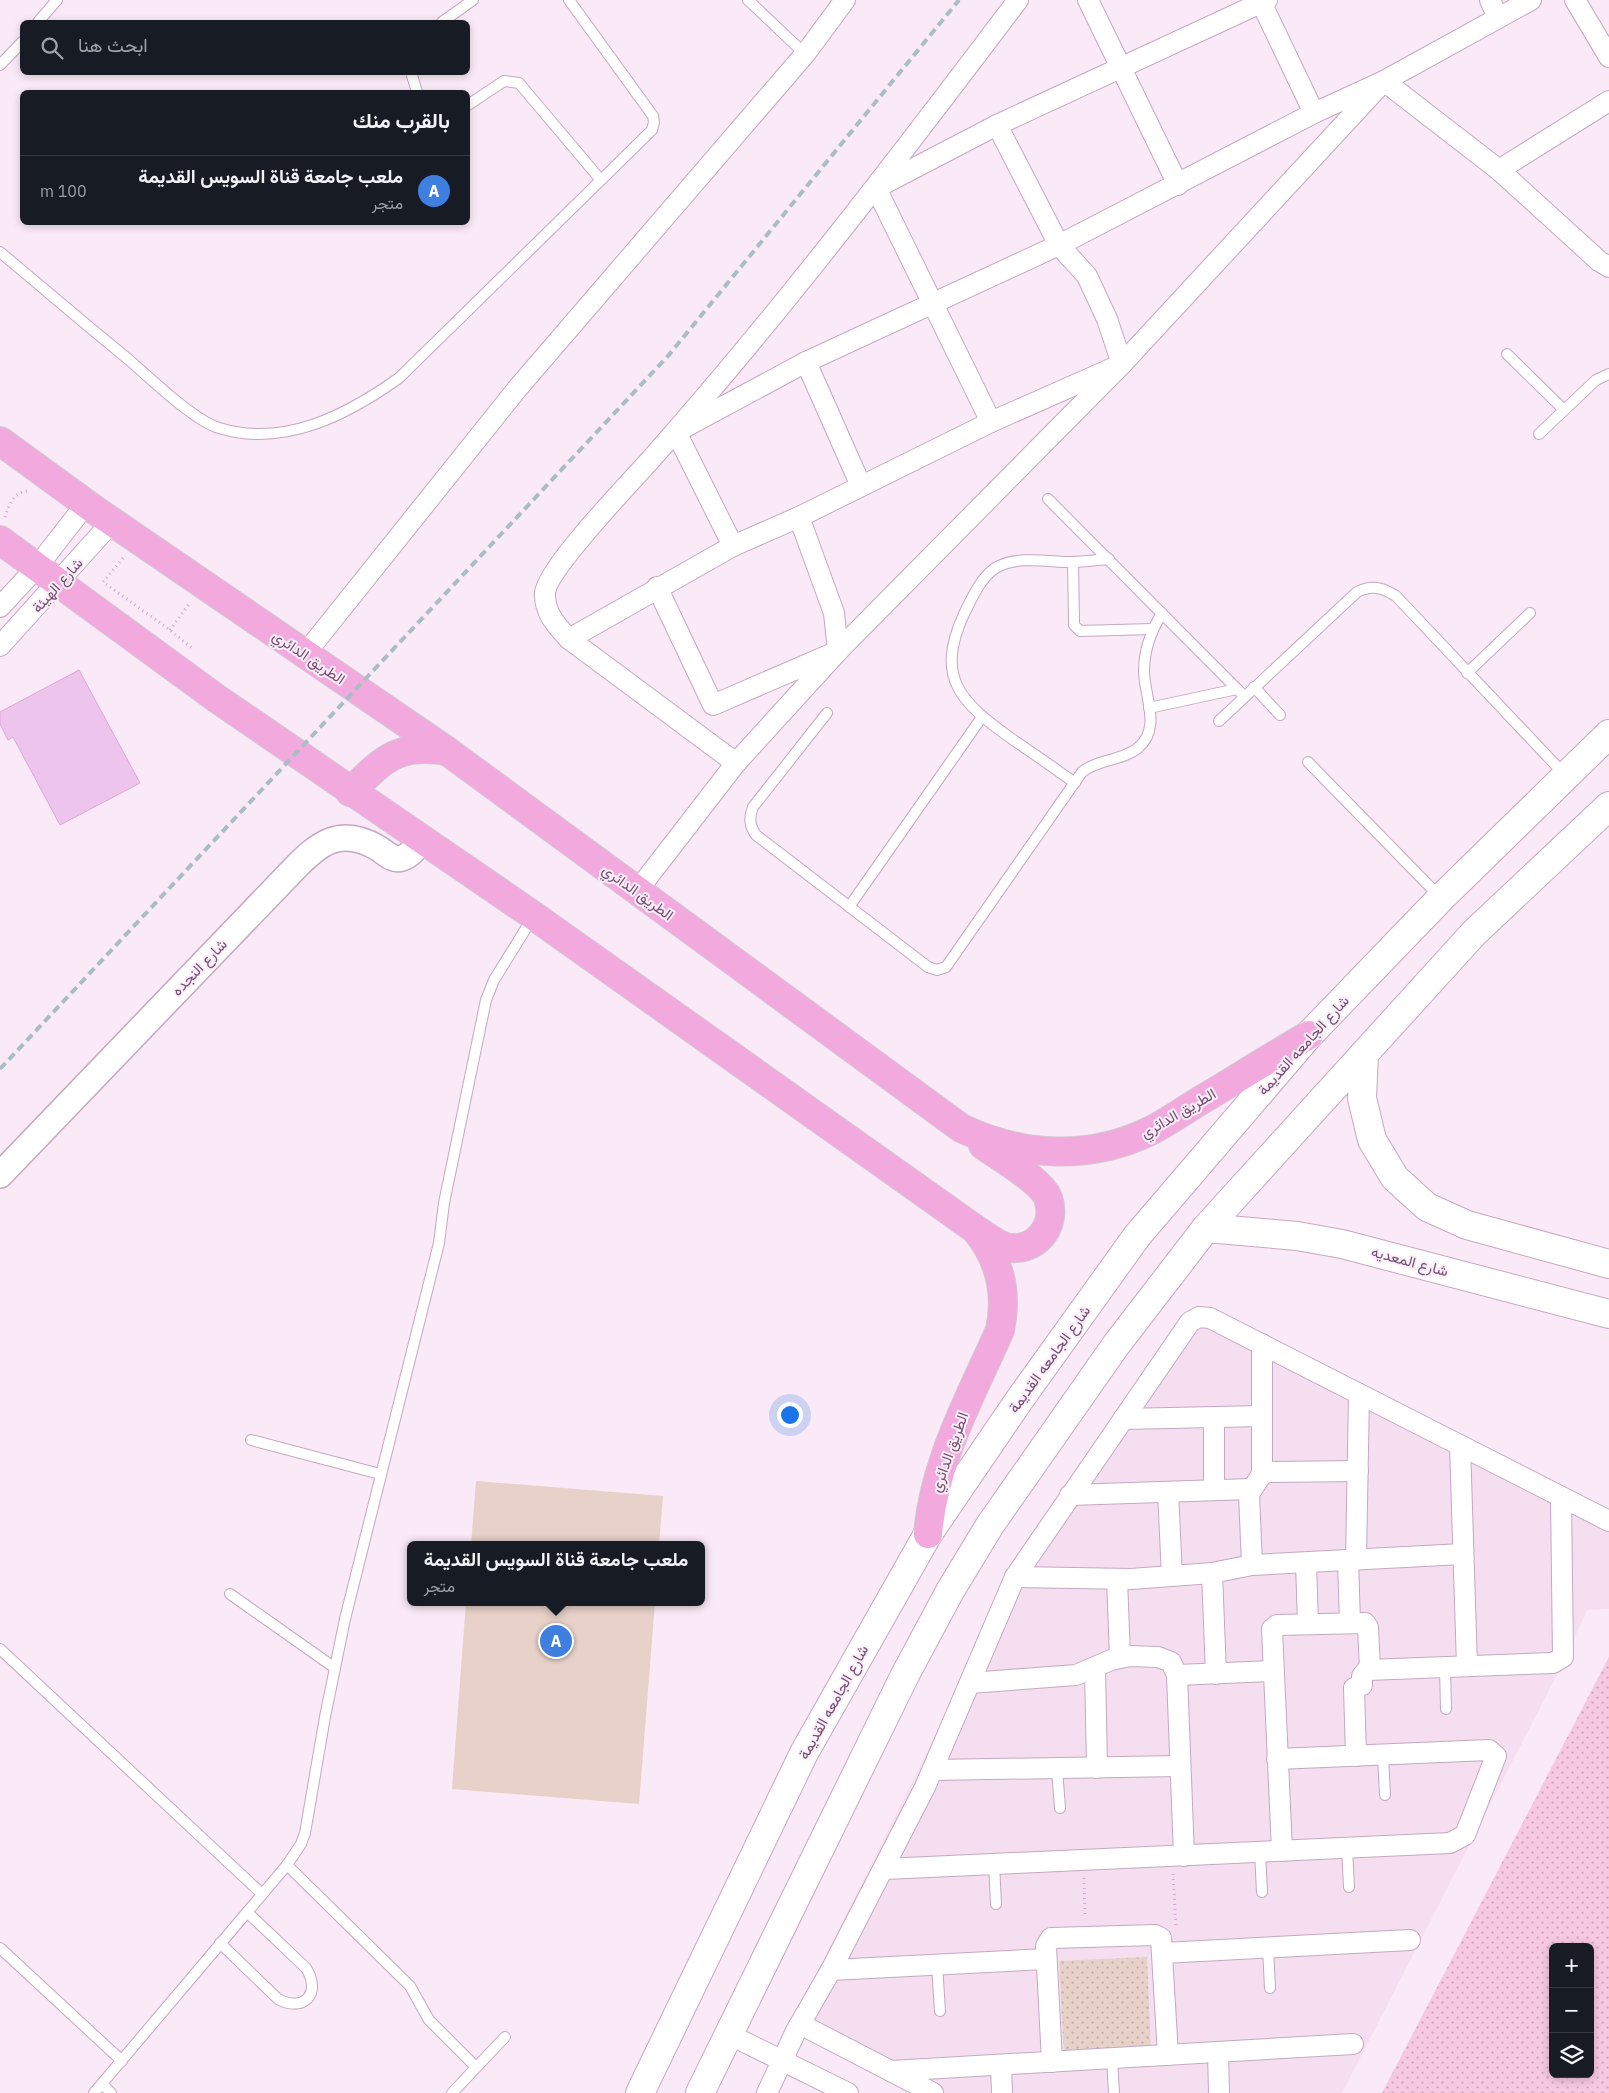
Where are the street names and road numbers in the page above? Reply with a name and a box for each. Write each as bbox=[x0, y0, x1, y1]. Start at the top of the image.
street label: شارع الهيئة bbox=[27, 553, 88, 618]
street label: الطريق الدائري bbox=[267, 626, 349, 692]
street label: الطريق الدائري bbox=[596, 860, 677, 928]
street label: شارع النجده bbox=[167, 934, 232, 1001]
street label: شارع الجامعه القديمة bbox=[1253, 991, 1354, 1100]
street label: الطريق الدائري bbox=[1137, 1084, 1221, 1146]
street label: شارع المعديه bbox=[1369, 1242, 1451, 1282]
street label: شارع الجامعه القديمة bbox=[1004, 1302, 1096, 1417]
street label: الطريق الدائري bbox=[926, 1409, 976, 1496]
street label: شارع الجامعه القديمة bbox=[794, 1641, 874, 1763]

